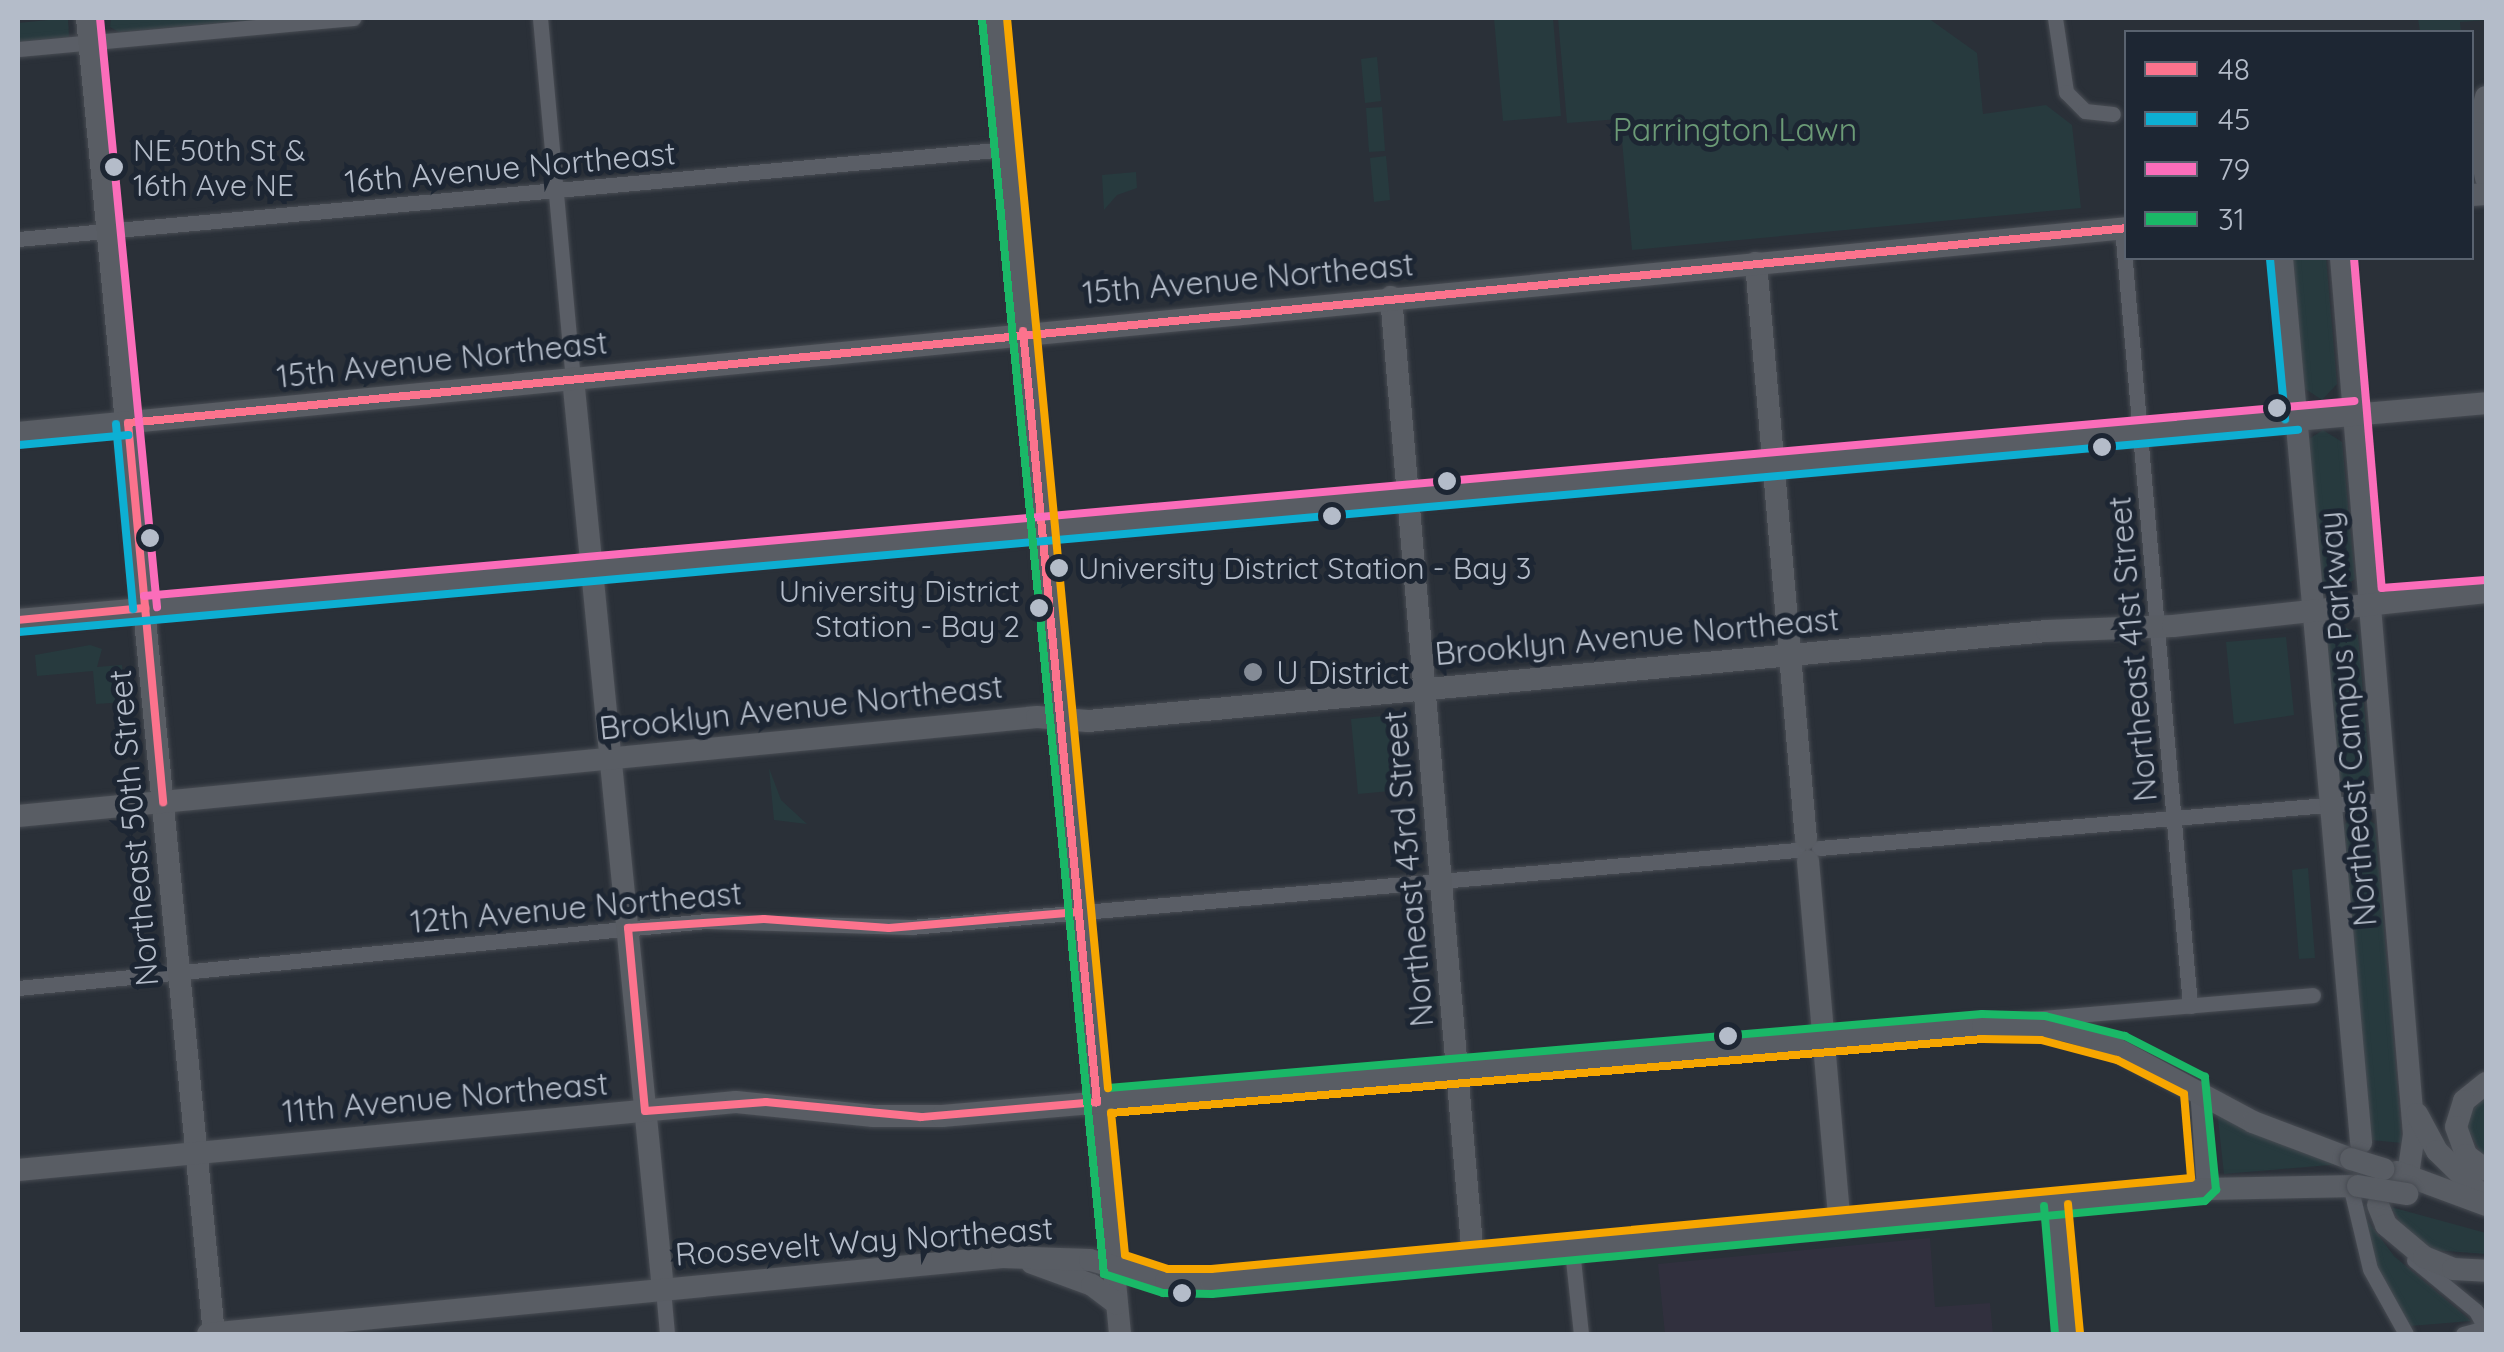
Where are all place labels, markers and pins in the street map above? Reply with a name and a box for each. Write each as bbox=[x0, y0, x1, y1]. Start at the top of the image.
place label: NE 50th St & 16th Ave NE bbox=[133, 132, 305, 202]
marker: NE 50th St & 16th Ave NE bbox=[104, 157, 124, 177]
unlabelled marker bbox=[2267, 398, 2287, 418]
unlabelled marker bbox=[2092, 437, 2112, 457]
unlabelled marker bbox=[1437, 471, 1457, 491]
unlabelled marker bbox=[1322, 506, 1342, 526]
unlabelled marker bbox=[140, 528, 160, 548]
place label: University District Station - Bay 3 bbox=[1078, 550, 1531, 586]
marker: University District Station - Bay 3 bbox=[1049, 558, 1069, 578]
place label: University District Station - Bay 2 bbox=[779, 573, 1020, 644]
marker: University District Station - Bay 2 bbox=[1029, 598, 1049, 618]
place label: U District bbox=[1276, 653, 1410, 691]
marker: U District bbox=[1240, 659, 1266, 685]
unlabelled marker bbox=[1718, 1026, 1738, 1046]
unlabelled marker bbox=[1172, 1283, 1192, 1303]

